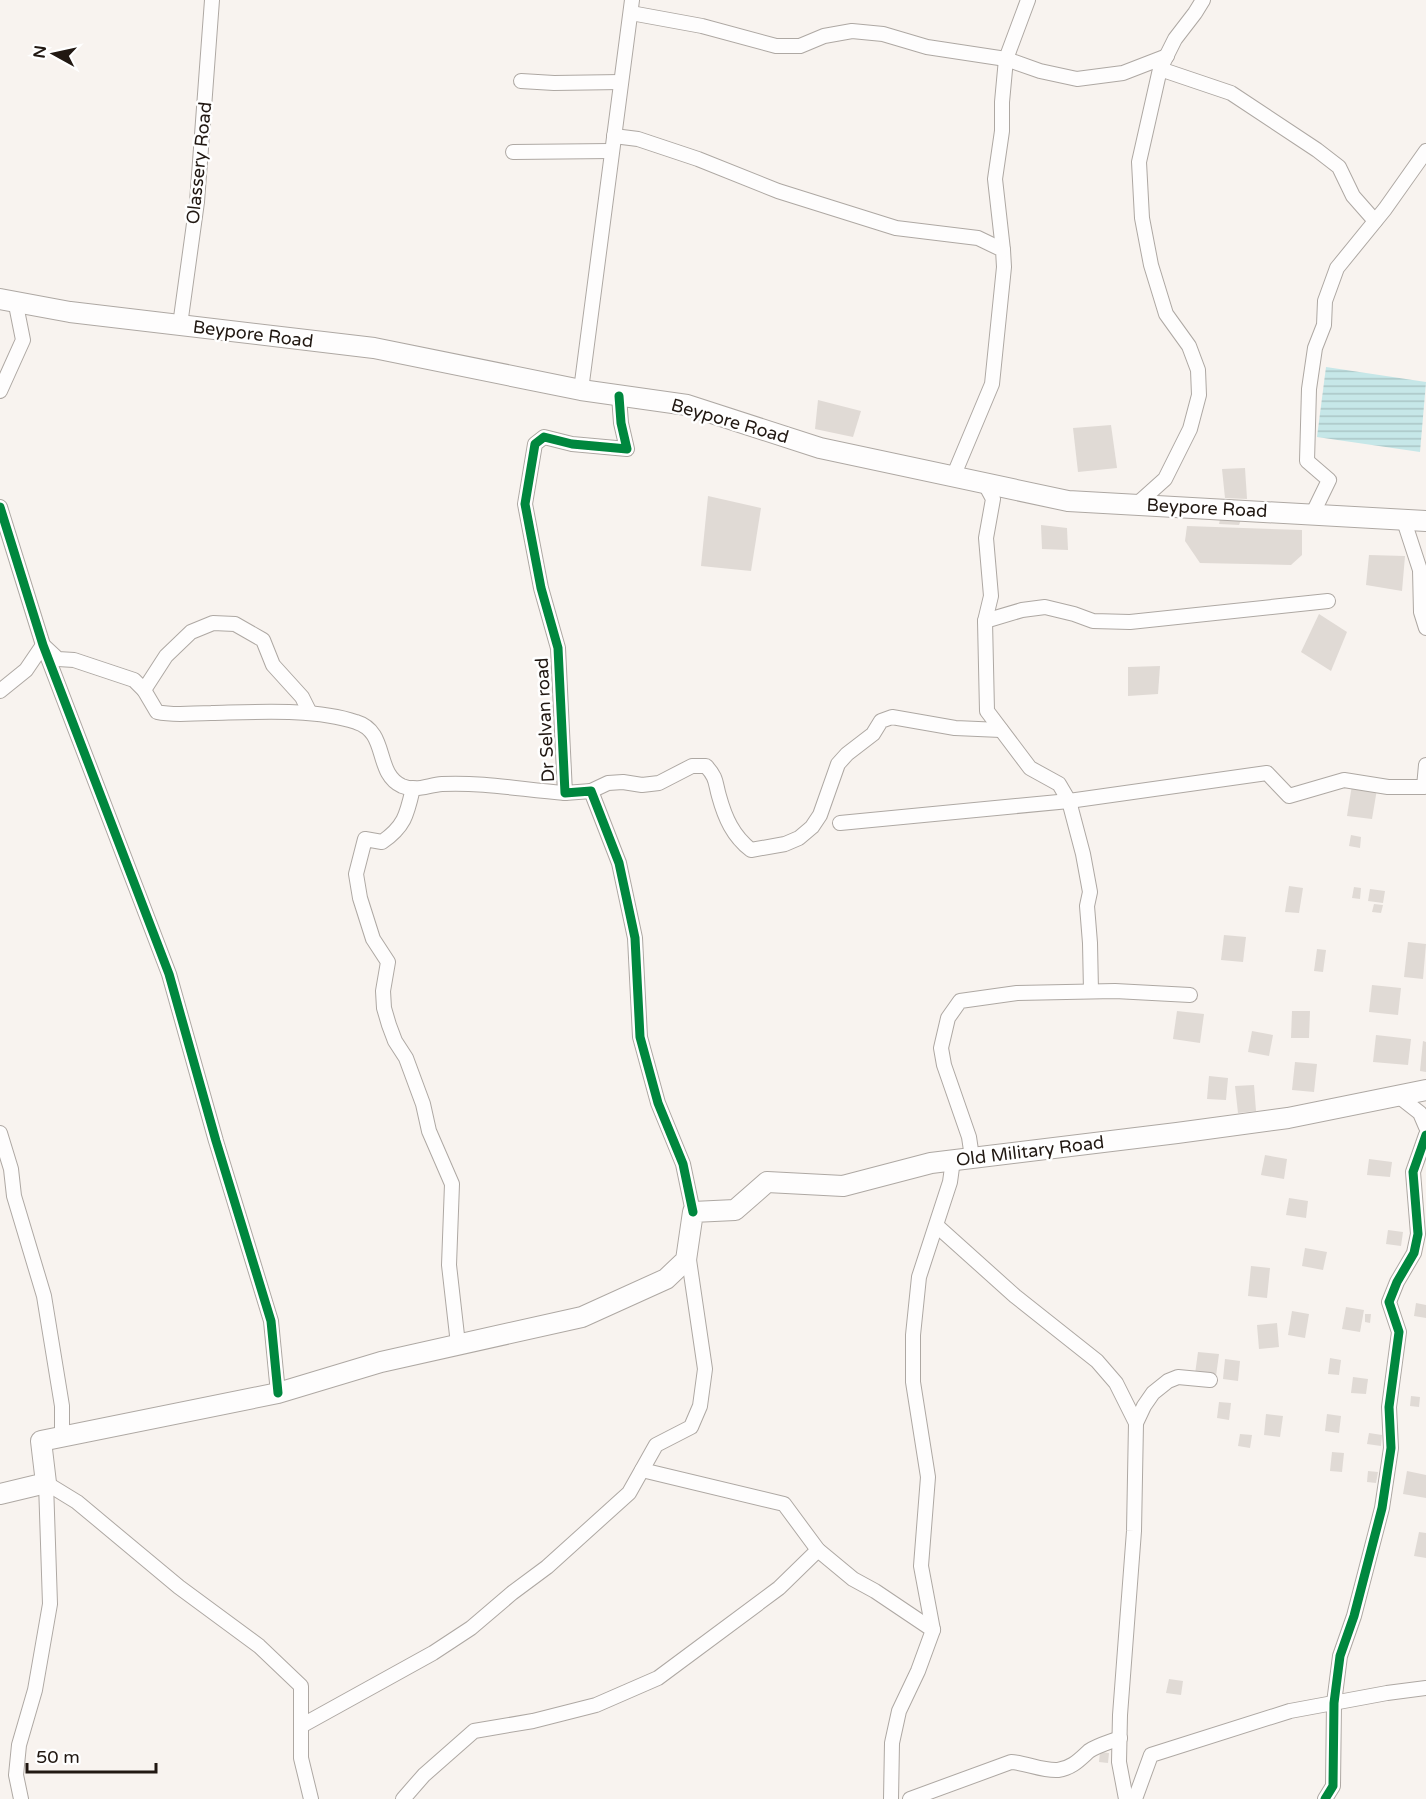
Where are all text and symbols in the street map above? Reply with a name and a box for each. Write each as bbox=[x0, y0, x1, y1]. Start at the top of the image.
north arrow bbox=[24, 24, 84, 84]
text: N bbox=[29, 44, 51, 60]
street label: Olassery Road bbox=[182, 101, 216, 225]
street label: Beypore Road bbox=[192, 316, 314, 352]
street label: Beypore Road bbox=[669, 394, 791, 448]
street label: Beypore Road bbox=[1146, 494, 1268, 522]
street label: Dr Selvan road bbox=[531, 657, 559, 783]
street label: Old Military Road bbox=[955, 1131, 1105, 1171]
scale bar bbox=[27, 1736, 156, 1774]
text: 50 m bbox=[36, 1746, 80, 1768]

